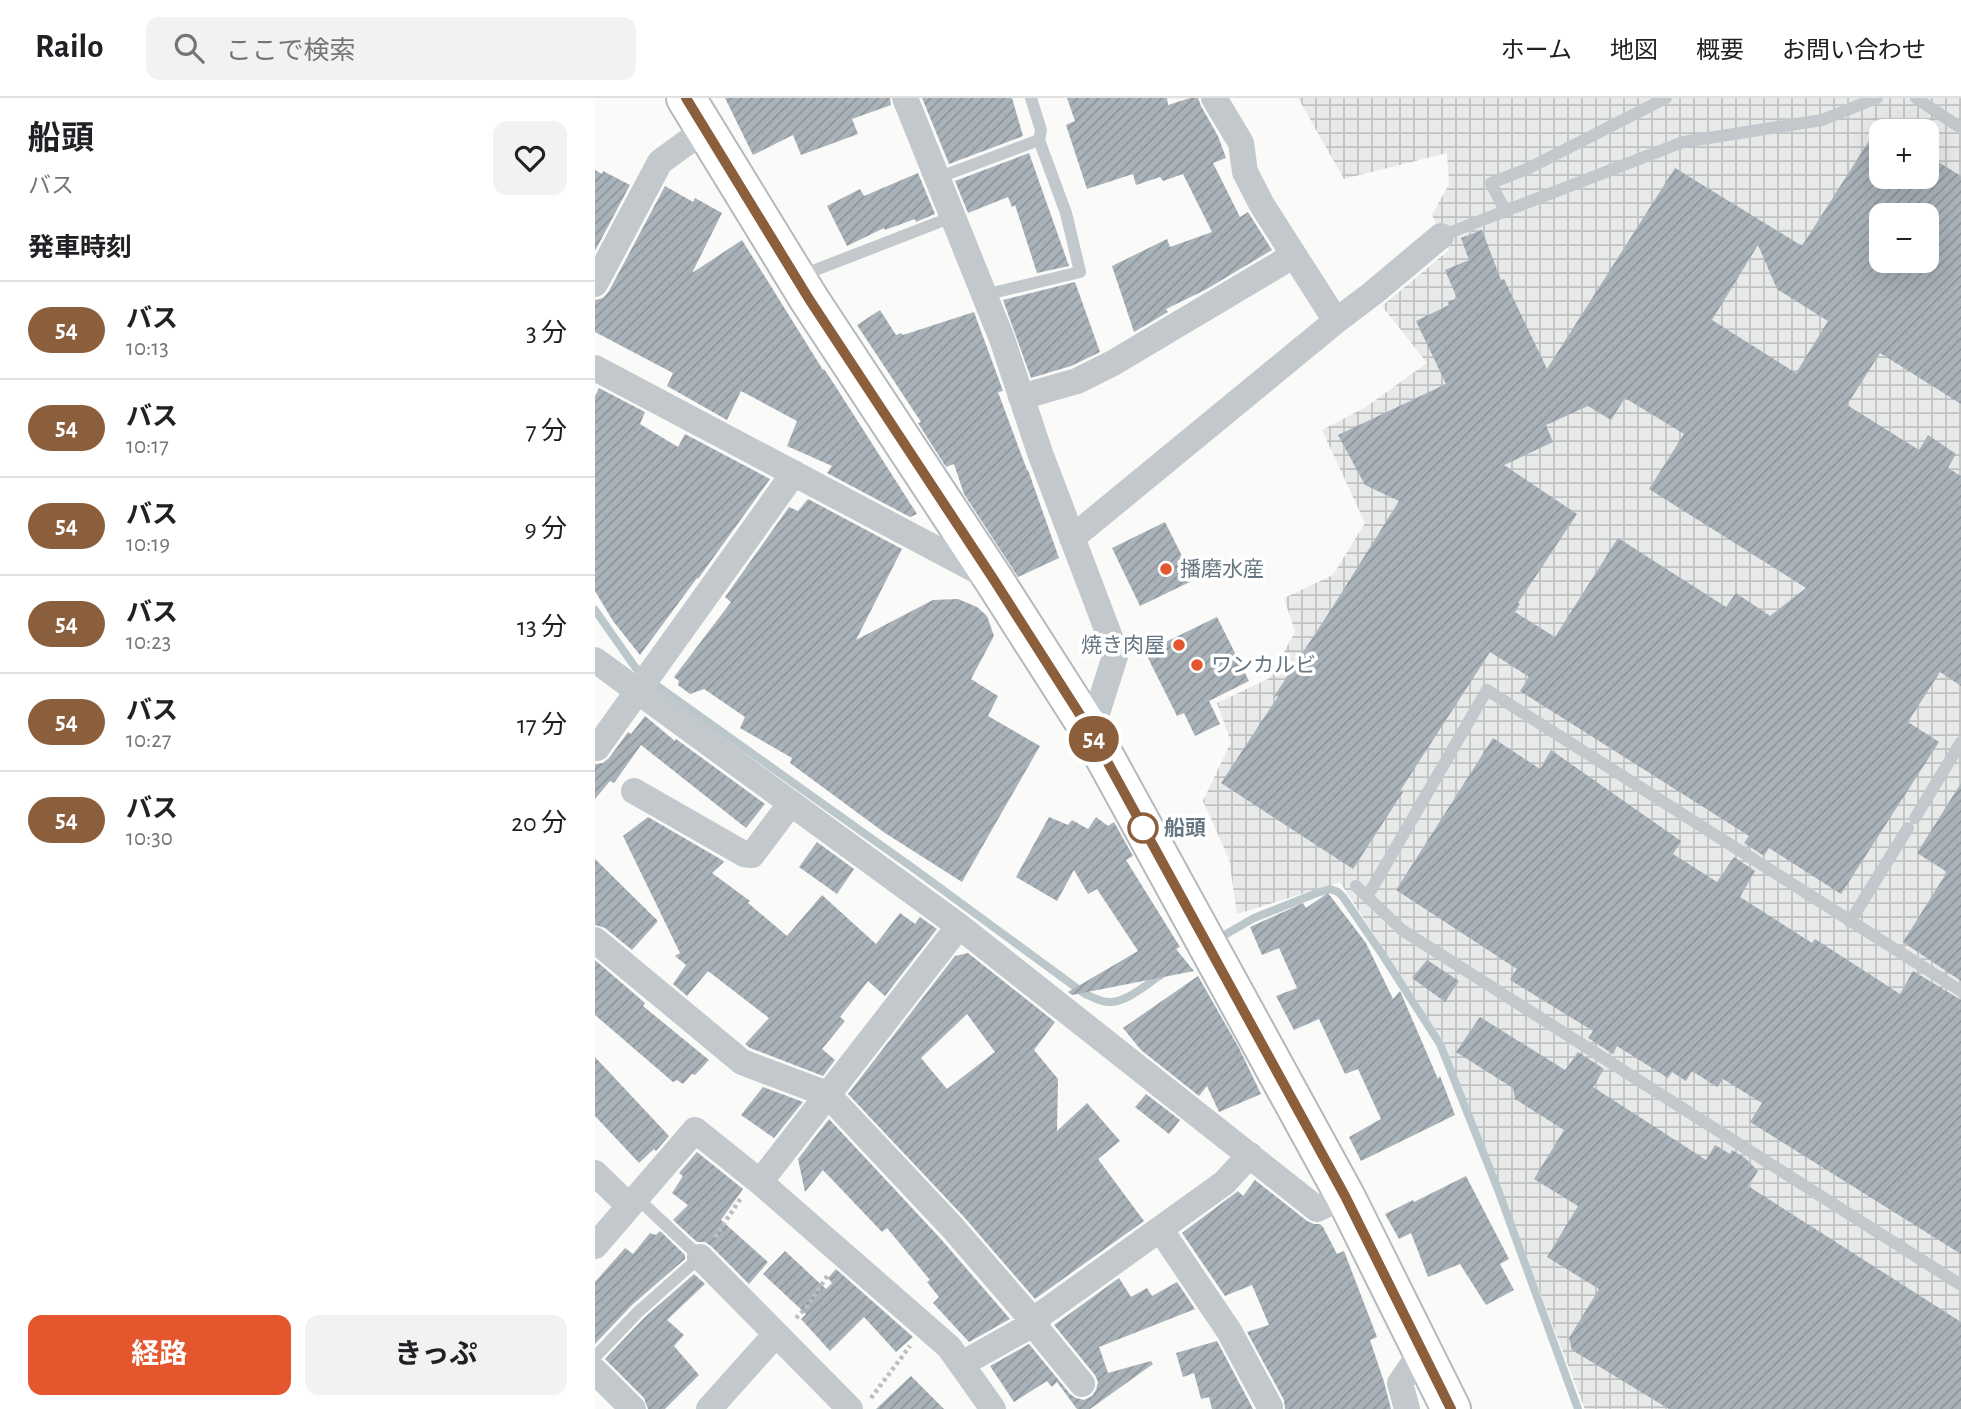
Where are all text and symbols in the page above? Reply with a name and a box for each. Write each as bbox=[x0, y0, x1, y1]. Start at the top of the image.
search box bbox=[146, 17, 636, 80]
icon: search bbox=[170, 29, 208, 67]
text: Railo bbox=[35, 31, 104, 64]
text: ここで検索 bbox=[226, 38, 356, 64]
text: ホーム bbox=[1501, 39, 1572, 63]
text: 地図 bbox=[1610, 39, 1658, 63]
text: 概要 bbox=[1696, 39, 1744, 63]
text: お問い合わせ bbox=[1782, 39, 1926, 63]
map controls bbox=[1869, 119, 1939, 273]
button: + bbox=[1869, 119, 1939, 189]
button: heart bbox=[493, 121, 567, 195]
text: 船頭 bbox=[28, 123, 94, 156]
text: バス bbox=[28, 175, 74, 198]
button: − bbox=[1869, 203, 1939, 273]
text: 発車時刻 bbox=[28, 235, 132, 261]
text: バス bbox=[126, 306, 178, 332]
text: 54 bbox=[55, 318, 78, 342]
text: 3 分 bbox=[526, 320, 567, 346]
text: 10:13 bbox=[126, 337, 169, 360]
text: バス bbox=[126, 404, 178, 430]
text: 54 bbox=[55, 416, 78, 440]
text: 7 分 bbox=[526, 418, 567, 444]
text: 10:17 bbox=[126, 435, 169, 458]
text: バス bbox=[126, 502, 178, 528]
text: 54 bbox=[55, 514, 78, 538]
text: 9 分 bbox=[524, 516, 567, 542]
text: 10:19 bbox=[126, 533, 170, 556]
place label: 播磨水産 bbox=[1180, 558, 1264, 580]
marker: 播磨水産 bbox=[1158, 561, 1174, 577]
text: バス bbox=[126, 600, 178, 626]
text: 54 bbox=[55, 612, 78, 636]
text: 13 分 bbox=[517, 614, 567, 640]
text: 10:23 bbox=[126, 631, 171, 654]
place label: 焼き肉屋 bbox=[1081, 634, 1165, 656]
marker: 焼き肉屋 bbox=[1171, 637, 1187, 653]
place label: ワンカルビ bbox=[1211, 654, 1316, 676]
marker: ワンカルビ bbox=[1189, 657, 1205, 673]
text: バス bbox=[126, 698, 178, 724]
text: 54 bbox=[55, 710, 78, 734]
text: 17 分 bbox=[517, 712, 567, 738]
line badge: 54 bbox=[1063, 716, 1125, 762]
text: 54 bbox=[1083, 727, 1105, 751]
text: 10:27 bbox=[126, 729, 171, 752]
text: バス bbox=[126, 796, 178, 822]
text: 54 bbox=[55, 808, 78, 832]
text: 20 分 bbox=[511, 810, 567, 836]
marker: 船頭 bbox=[1128, 813, 1158, 843]
place label: 船頭 bbox=[1164, 817, 1206, 839]
text: 10:30 bbox=[126, 827, 173, 850]
button: 経路 bbox=[28, 1315, 291, 1395]
button: きっぷ bbox=[305, 1315, 567, 1395]

